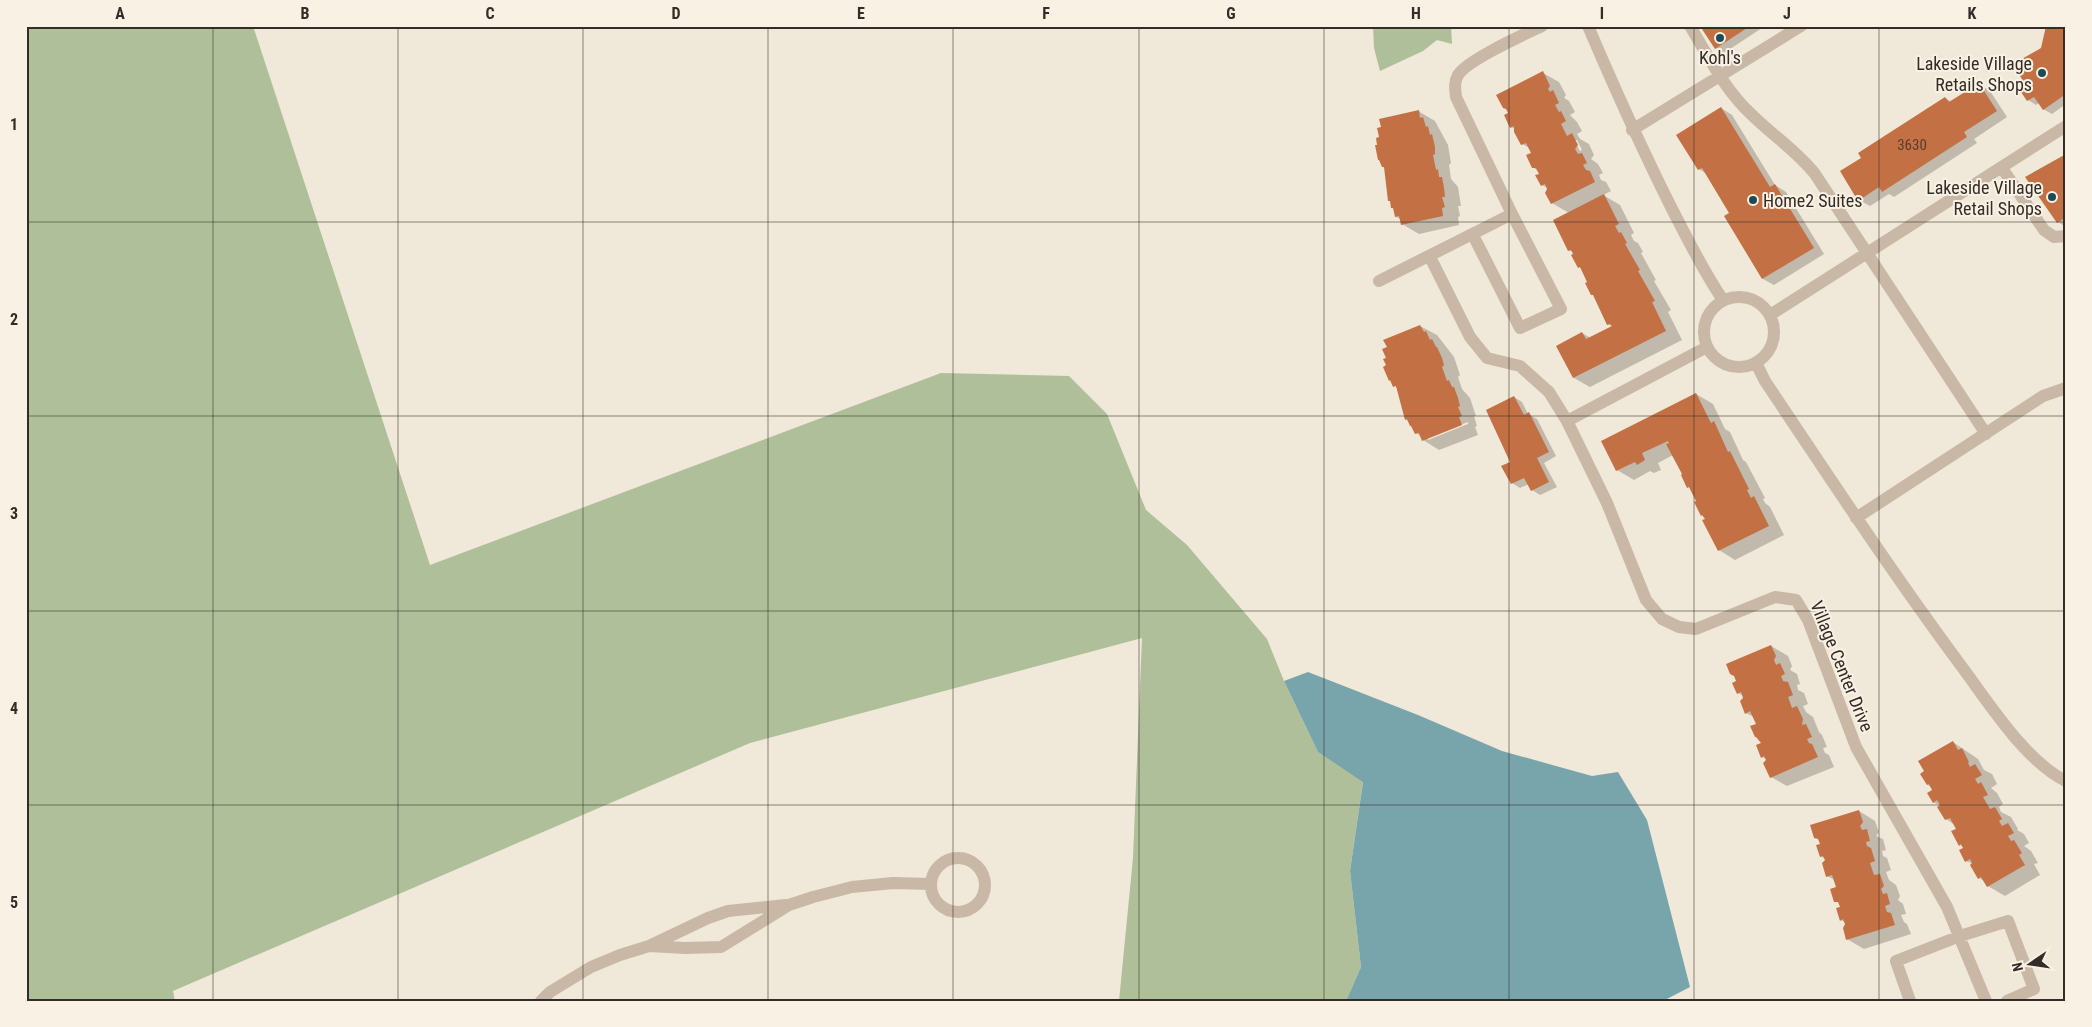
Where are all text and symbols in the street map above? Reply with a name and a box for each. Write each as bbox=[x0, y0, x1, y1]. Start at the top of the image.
text: A bbox=[115, 4, 125, 23]
text: B bbox=[301, 4, 310, 23]
text: C bbox=[485, 4, 495, 23]
text: D bbox=[671, 4, 681, 23]
text: E bbox=[857, 4, 865, 23]
text: F bbox=[1042, 4, 1050, 23]
text: G bbox=[1226, 4, 1236, 23]
text: H bbox=[1411, 4, 1421, 23]
text: I bbox=[1600, 4, 1604, 23]
text: J bbox=[1783, 4, 1791, 23]
text: K bbox=[1968, 4, 1977, 23]
marker: Kohl's bbox=[1714, 32, 1726, 44]
place label: Kohl's bbox=[1699, 47, 1741, 68]
place label: Lakeside Village Retails Shops bbox=[1916, 53, 2032, 95]
marker: Lakeside Village Retails Shops bbox=[2036, 67, 2048, 79]
text: 1 bbox=[10, 115, 18, 134]
house number: 3630 bbox=[1897, 136, 1927, 154]
place label: Lakeside Village Retail Shops bbox=[1926, 177, 2042, 219]
place label: Home2 Suites bbox=[1763, 190, 1862, 211]
marker: Lakeside Village Retail Shops bbox=[2046, 191, 2058, 203]
marker: Home2 Suites bbox=[1747, 194, 1759, 206]
text: 2 bbox=[10, 310, 18, 329]
text: 3 bbox=[10, 504, 18, 523]
street label: Village Center Drive bbox=[1806, 598, 1878, 734]
text: 4 bbox=[10, 699, 18, 718]
text: 5 bbox=[10, 893, 18, 912]
north arrow bbox=[2004, 940, 2054, 990]
text: N bbox=[2009, 961, 2026, 973]

